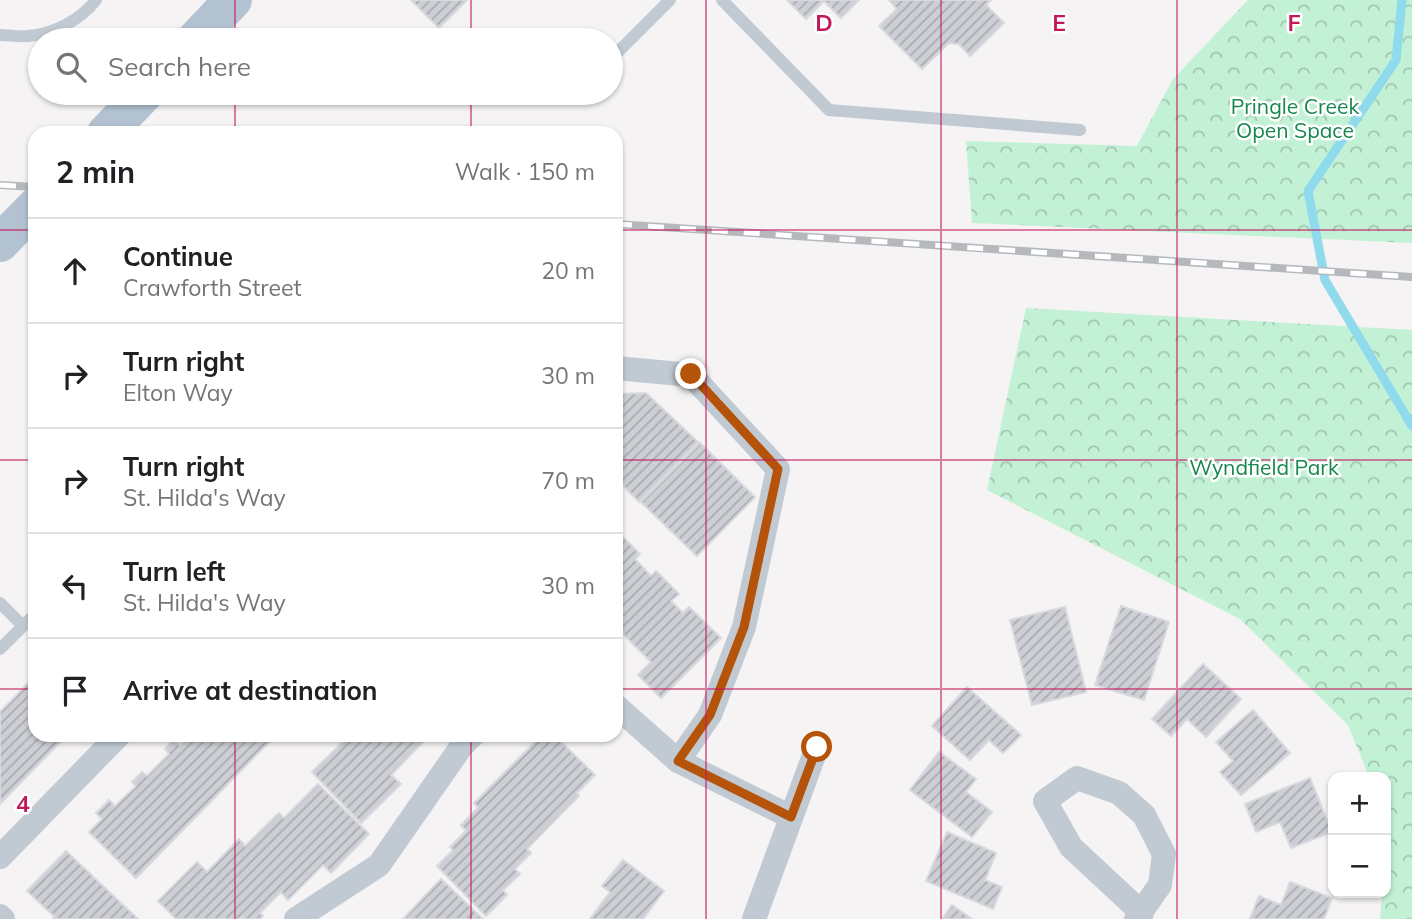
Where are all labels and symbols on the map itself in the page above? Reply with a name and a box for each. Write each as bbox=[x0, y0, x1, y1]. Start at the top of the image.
text: D bbox=[815, 8, 833, 37]
text: E bbox=[1052, 8, 1066, 37]
text: F bbox=[1287, 8, 1301, 37]
park label: Pringle Creek Open Space bbox=[1231, 93, 1359, 143]
route end bbox=[675, 358, 706, 389]
park label: Wyndfield Park bbox=[1189, 454, 1339, 480]
route start bbox=[801, 731, 832, 762]
text: 4 bbox=[16, 789, 30, 818]

